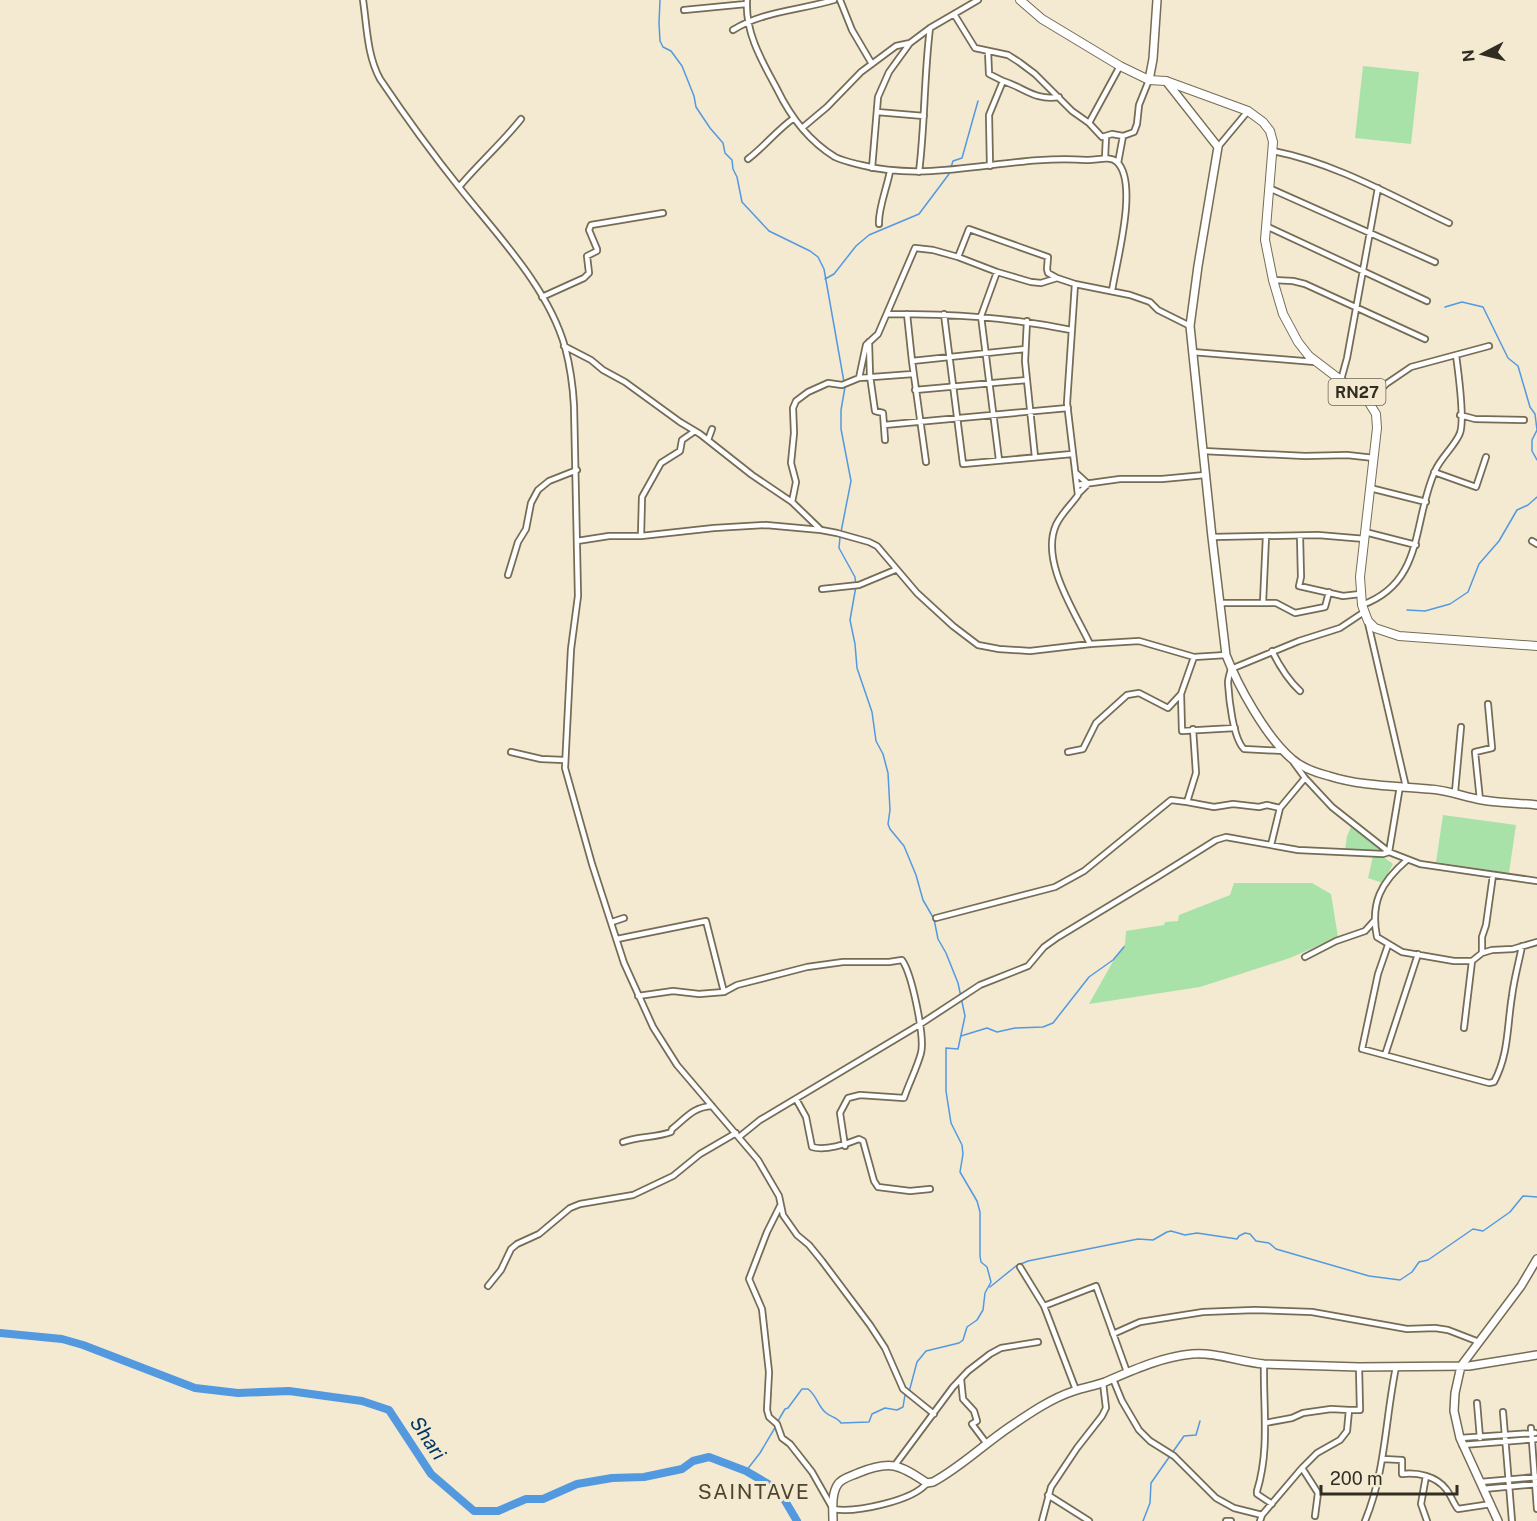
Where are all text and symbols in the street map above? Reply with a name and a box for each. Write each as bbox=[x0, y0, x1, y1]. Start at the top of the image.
north arrow bbox=[1453, 24, 1513, 84]
text: N bbox=[1458, 48, 1479, 63]
road number: RN27 bbox=[1328, 379, 1386, 405]
water label: Shari bbox=[405, 1412, 451, 1464]
scale bar bbox=[1321, 1458, 1458, 1496]
text: 200 m bbox=[1330, 1468, 1383, 1489]
district label: SAINTAVE bbox=[698, 1479, 810, 1504]

